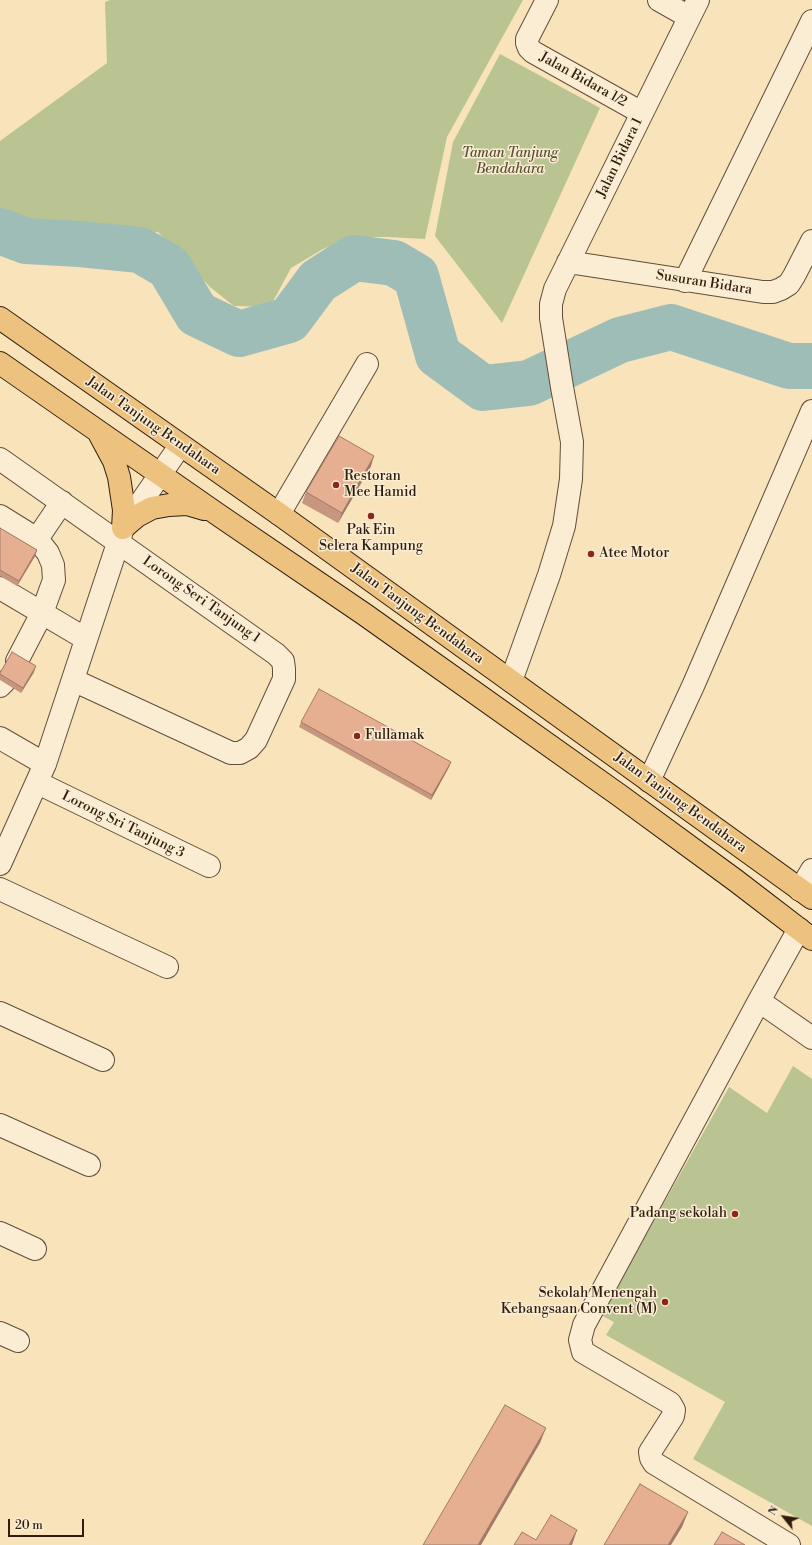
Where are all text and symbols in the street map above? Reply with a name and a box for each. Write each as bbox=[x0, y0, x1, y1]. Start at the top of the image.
street label: Jalan Bidara 1/2 bbox=[536, 49, 630, 111]
street label: Jalan Bidara 1 bbox=[593, 115, 647, 201]
park label: Taman Tanjung Bendahara bbox=[462, 146, 558, 178]
street label: Susuran Bidara bbox=[655, 267, 753, 299]
street label: Jalan Tanjung Bendahara bbox=[83, 373, 223, 479]
place label: Restoran Mee Hamid bbox=[344, 469, 417, 502]
marker: Restoran Mee Hamid bbox=[331, 480, 341, 490]
marker: Pak Ein Selera Kampung bbox=[366, 511, 376, 521]
place label: Pak Ein Selera Kampung bbox=[319, 523, 423, 556]
place label: Atee Motor bbox=[599, 546, 669, 562]
marker: Atee Motor bbox=[586, 549, 596, 559]
street label: Lorong Seri Tanjung 1 bbox=[139, 553, 263, 647]
street label: Jalan Tanjung Bendahara bbox=[347, 560, 487, 668]
place label: Fullamak bbox=[365, 728, 424, 744]
marker: Fullamak bbox=[352, 731, 362, 741]
street label: Jalan Tanjung Bendahara bbox=[610, 749, 750, 857]
street label: Lorong Sri Tanjung 3 bbox=[59, 788, 187, 862]
place label: Padang sekolah bbox=[630, 1206, 727, 1222]
marker: Padang sekolah bbox=[730, 1209, 740, 1219]
place label: Sekolah Menengah Kebangsaan Convent (M) bbox=[501, 1286, 657, 1318]
marker: Sekolah Menengah Kebangsaan Convent (M) bbox=[660, 1297, 670, 1307]
north arrow bbox=[764, 1497, 804, 1537]
text: N bbox=[765, 1504, 782, 1518]
scale bar bbox=[10, 1511, 86, 1537]
text: 20 m bbox=[15, 1518, 43, 1533]

